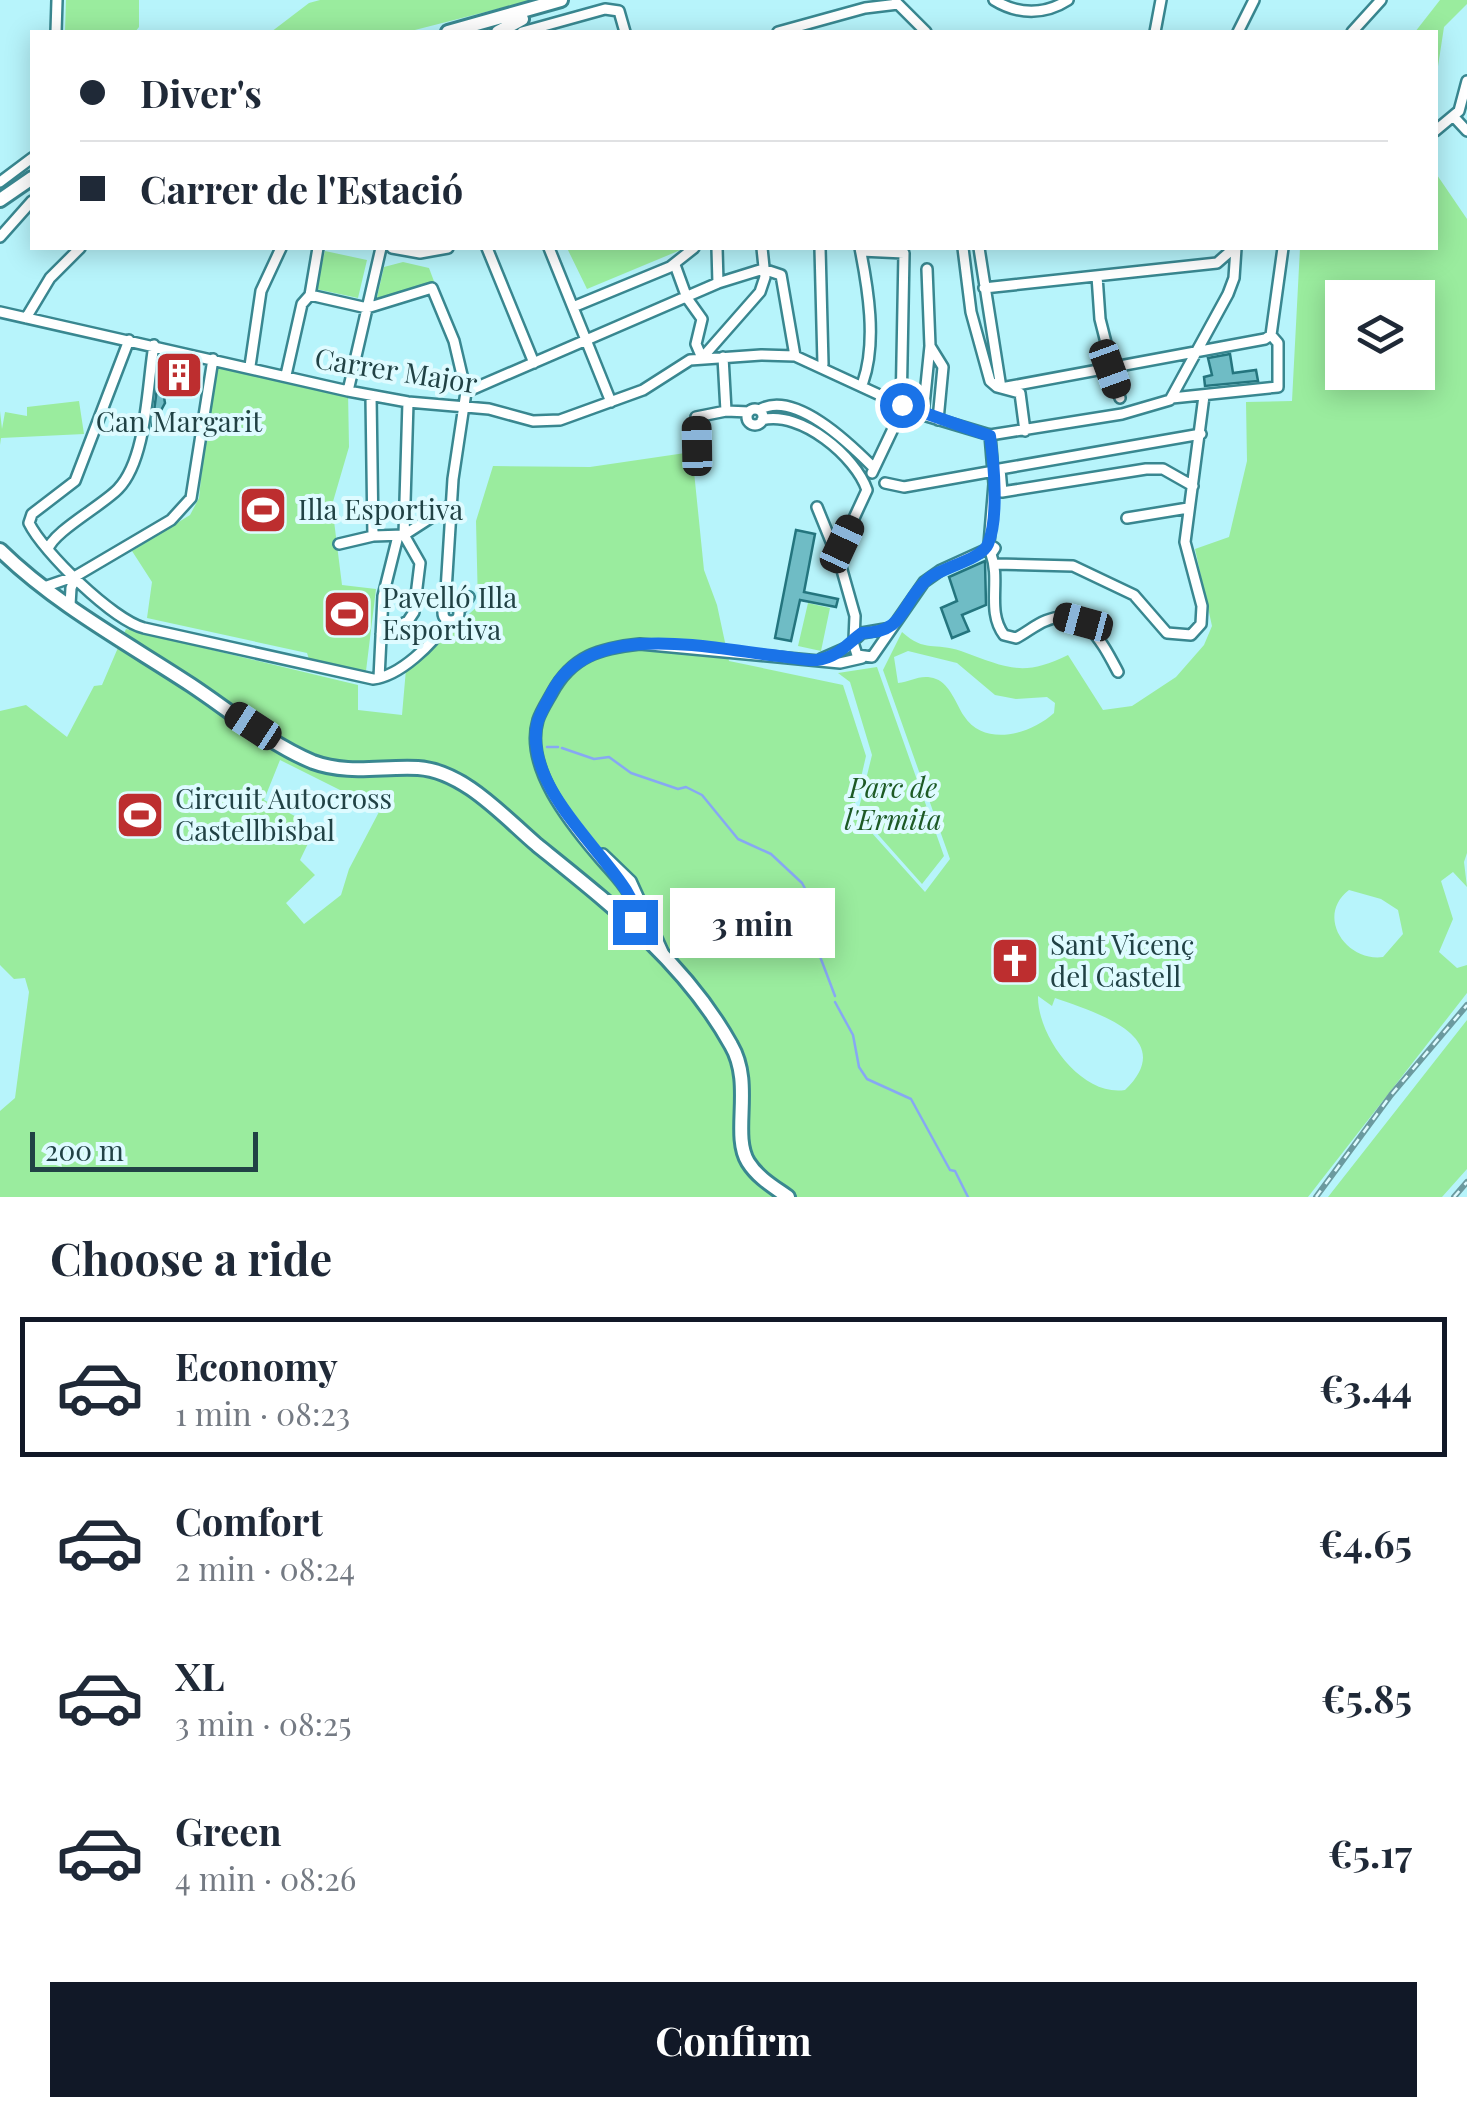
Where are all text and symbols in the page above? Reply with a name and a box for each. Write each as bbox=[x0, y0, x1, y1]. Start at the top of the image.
text: Diver's bbox=[140, 67, 262, 118]
text: Carrer de l'Estació bbox=[140, 163, 463, 214]
map controls bbox=[1325, 280, 1435, 390]
button: layers bbox=[1325, 280, 1435, 390]
car bbox=[1086, 336, 1134, 402]
street label: Carrer Major bbox=[312, 338, 481, 401]
building icon: Can Margarit bbox=[153, 349, 205, 401]
route start bbox=[880, 383, 925, 428]
place label: Can Margarit bbox=[96, 402, 263, 439]
car bbox=[681, 416, 713, 476]
sports icon: Illa Esportiva bbox=[237, 484, 289, 536]
place label: Illa Esportiva bbox=[298, 490, 463, 527]
car bbox=[816, 510, 868, 578]
place label: Pavelló Illa Esportiva bbox=[382, 578, 517, 647]
sports icon: Pavelló Illa Esportiva bbox=[321, 588, 373, 640]
car bbox=[1050, 600, 1116, 644]
car bbox=[220, 697, 286, 755]
park label: Parc de l'Ermita bbox=[844, 768, 942, 837]
place label: Circuit Autocross Castellbisbal bbox=[175, 779, 392, 848]
sports icon: Circuit Autocross Castellbisbal bbox=[114, 789, 166, 841]
callout: 3 min bbox=[670, 887, 835, 957]
route end bbox=[613, 900, 658, 945]
text: 3 min bbox=[712, 901, 793, 944]
place label: Sant Vicenç del Castell bbox=[1050, 925, 1194, 994]
church icon: Sant Vicenç del Castell bbox=[989, 935, 1041, 987]
scale bar bbox=[30, 1127, 258, 1172]
text: 200 m bbox=[45, 1131, 124, 1168]
text: Choose a ride bbox=[50, 1227, 332, 1287]
text: Economy bbox=[175, 1340, 338, 1391]
icon: car bbox=[55, 1342, 145, 1432]
text: €3.44 bbox=[1319, 1362, 1412, 1413]
text: 1 min · 08:23 bbox=[175, 1391, 350, 1434]
text: Comfort bbox=[175, 1495, 323, 1546]
icon: car bbox=[55, 1497, 145, 1587]
text: €4.65 bbox=[1319, 1517, 1412, 1568]
text: 2 min · 08:24 bbox=[175, 1546, 355, 1589]
text: XL bbox=[175, 1650, 224, 1701]
icon: car bbox=[55, 1652, 145, 1742]
text: €5.85 bbox=[1321, 1672, 1412, 1723]
text: 3 min · 08:25 bbox=[175, 1701, 352, 1744]
text: Green bbox=[175, 1805, 282, 1856]
icon: car bbox=[55, 1807, 145, 1897]
text: €5.17 bbox=[1328, 1827, 1412, 1878]
text: 4 min · 08:26 bbox=[175, 1856, 356, 1899]
button: Confirm bbox=[50, 1982, 1417, 2097]

